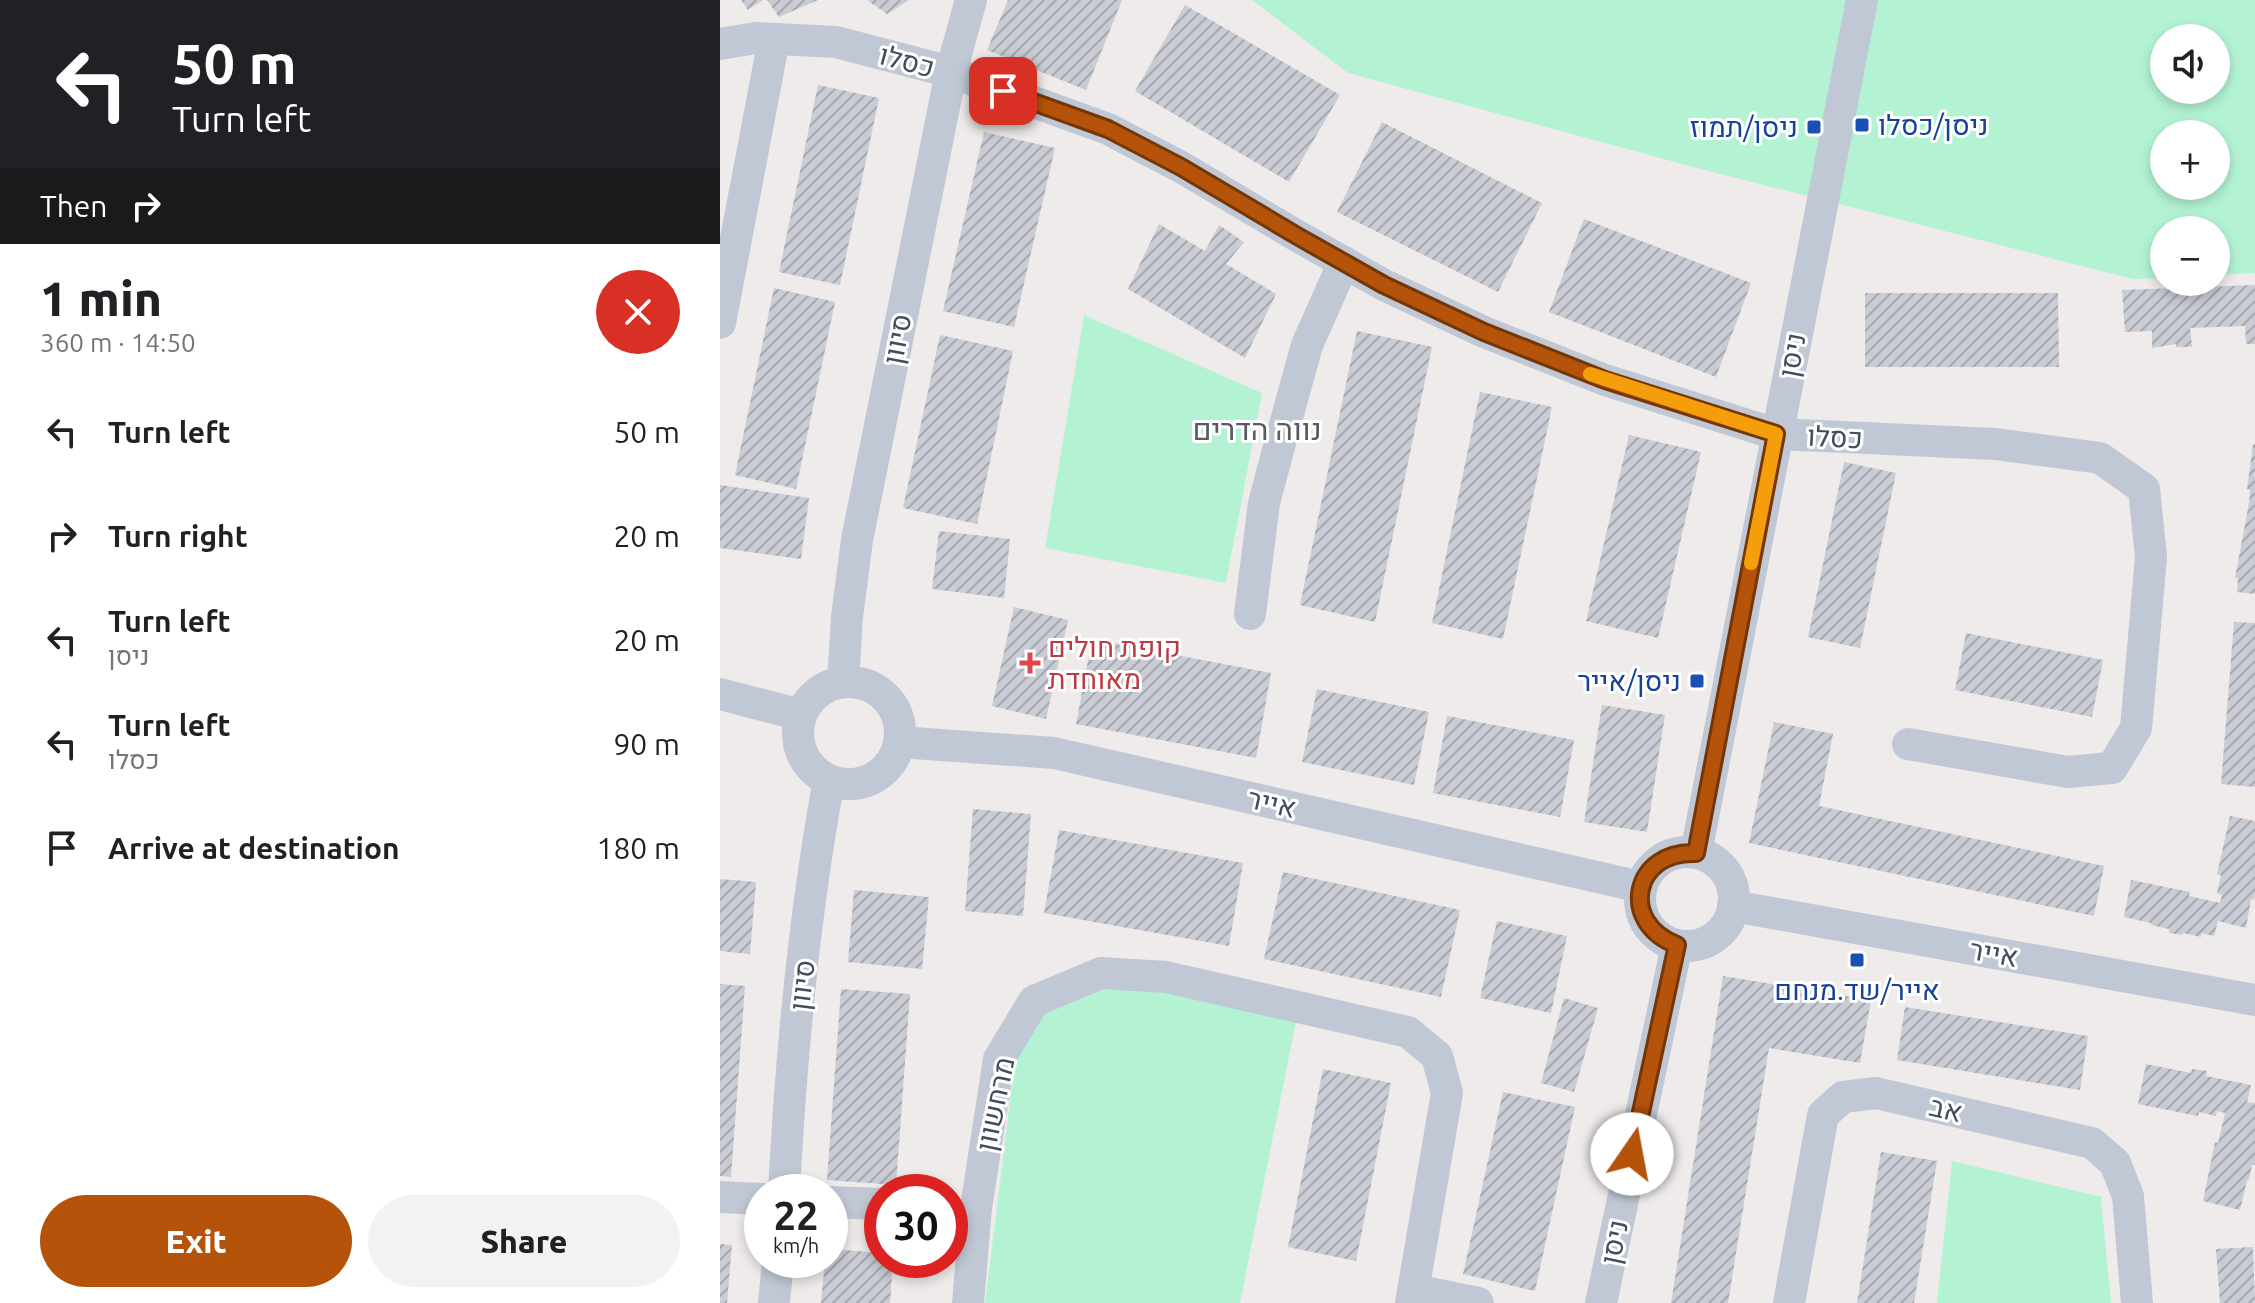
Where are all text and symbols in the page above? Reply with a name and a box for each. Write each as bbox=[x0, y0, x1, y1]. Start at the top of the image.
map controls bbox=[2150, 24, 2230, 296]
button: sound bbox=[2150, 24, 2230, 104]
icon: left bbox=[40, 32, 144, 136]
text: 50 m bbox=[172, 32, 297, 95]
street label: כסלו bbox=[876, 38, 938, 83]
pin bbox=[969, 57, 1037, 125]
icon: arrive bbox=[981, 69, 1025, 113]
text: Turn left bbox=[172, 98, 311, 139]
place label: ניסן/כסלו bbox=[1878, 109, 1988, 141]
place label: ניסן/תמוז bbox=[1690, 111, 1798, 143]
marker: ניסן/כסלו bbox=[1853, 116, 1871, 134]
marker: ניסן/תמוז bbox=[1805, 118, 1823, 136]
button: + bbox=[2150, 120, 2230, 200]
icon: right bbox=[124, 184, 168, 228]
text: Then bbox=[40, 189, 108, 223]
button: − bbox=[2150, 216, 2230, 296]
button: close bbox=[596, 270, 680, 354]
text: 1 min bbox=[40, 271, 162, 325]
street label: סיוון bbox=[876, 311, 918, 367]
text: 360 m · 14:50 bbox=[40, 328, 196, 357]
street label: ניסן bbox=[1772, 330, 1812, 380]
icon: left bbox=[40, 410, 84, 454]
district label: נווה הדרים bbox=[1192, 412, 1322, 446]
text: Turn left bbox=[108, 415, 230, 449]
text: 50 m bbox=[613, 415, 680, 449]
street label: כסלו bbox=[1806, 420, 1864, 453]
icon: right bbox=[40, 514, 84, 558]
text: Turn right bbox=[108, 519, 248, 553]
text: 20 m bbox=[613, 519, 680, 553]
text: Turn left bbox=[108, 604, 230, 638]
icon: left bbox=[40, 618, 84, 662]
text: 20 m bbox=[613, 623, 680, 657]
place label: קופת חולים מאוחדת bbox=[1048, 631, 1181, 694]
text: ניסן bbox=[108, 641, 149, 670]
marker: קופת חולים מאוחדת bbox=[1019, 652, 1041, 674]
place label: ניסן/אייר bbox=[1578, 665, 1681, 697]
marker: ניסן/אייר bbox=[1688, 672, 1706, 690]
text: Turn left bbox=[108, 708, 230, 742]
icon: left bbox=[40, 722, 84, 766]
text: 90 m bbox=[613, 727, 680, 761]
text: כסלו bbox=[108, 745, 160, 774]
street label: אייר bbox=[1245, 782, 1299, 823]
icon: arrive bbox=[40, 826, 84, 870]
text: Arrive at destination bbox=[108, 831, 400, 865]
text: 180 m bbox=[596, 831, 680, 865]
street label: אייר bbox=[1967, 933, 2021, 972]
marker: אייר/שד.מנחם bbox=[1848, 951, 1866, 969]
street label: סיוון bbox=[783, 958, 821, 1012]
place label: אייר/שד.מנחם bbox=[1774, 974, 1940, 1005]
street label: מרחשוון bbox=[969, 1054, 1021, 1154]
street label: אב bbox=[1927, 1090, 1966, 1127]
position arrow bbox=[1590, 1112, 1674, 1196]
speed limit sign: 30 bbox=[864, 1174, 968, 1278]
text: 22 bbox=[773, 1193, 819, 1238]
button: Exit bbox=[40, 1195, 352, 1287]
button: Share bbox=[368, 1195, 680, 1287]
street label: ניסן bbox=[1594, 1217, 1634, 1267]
text: km/h bbox=[773, 1234, 819, 1257]

